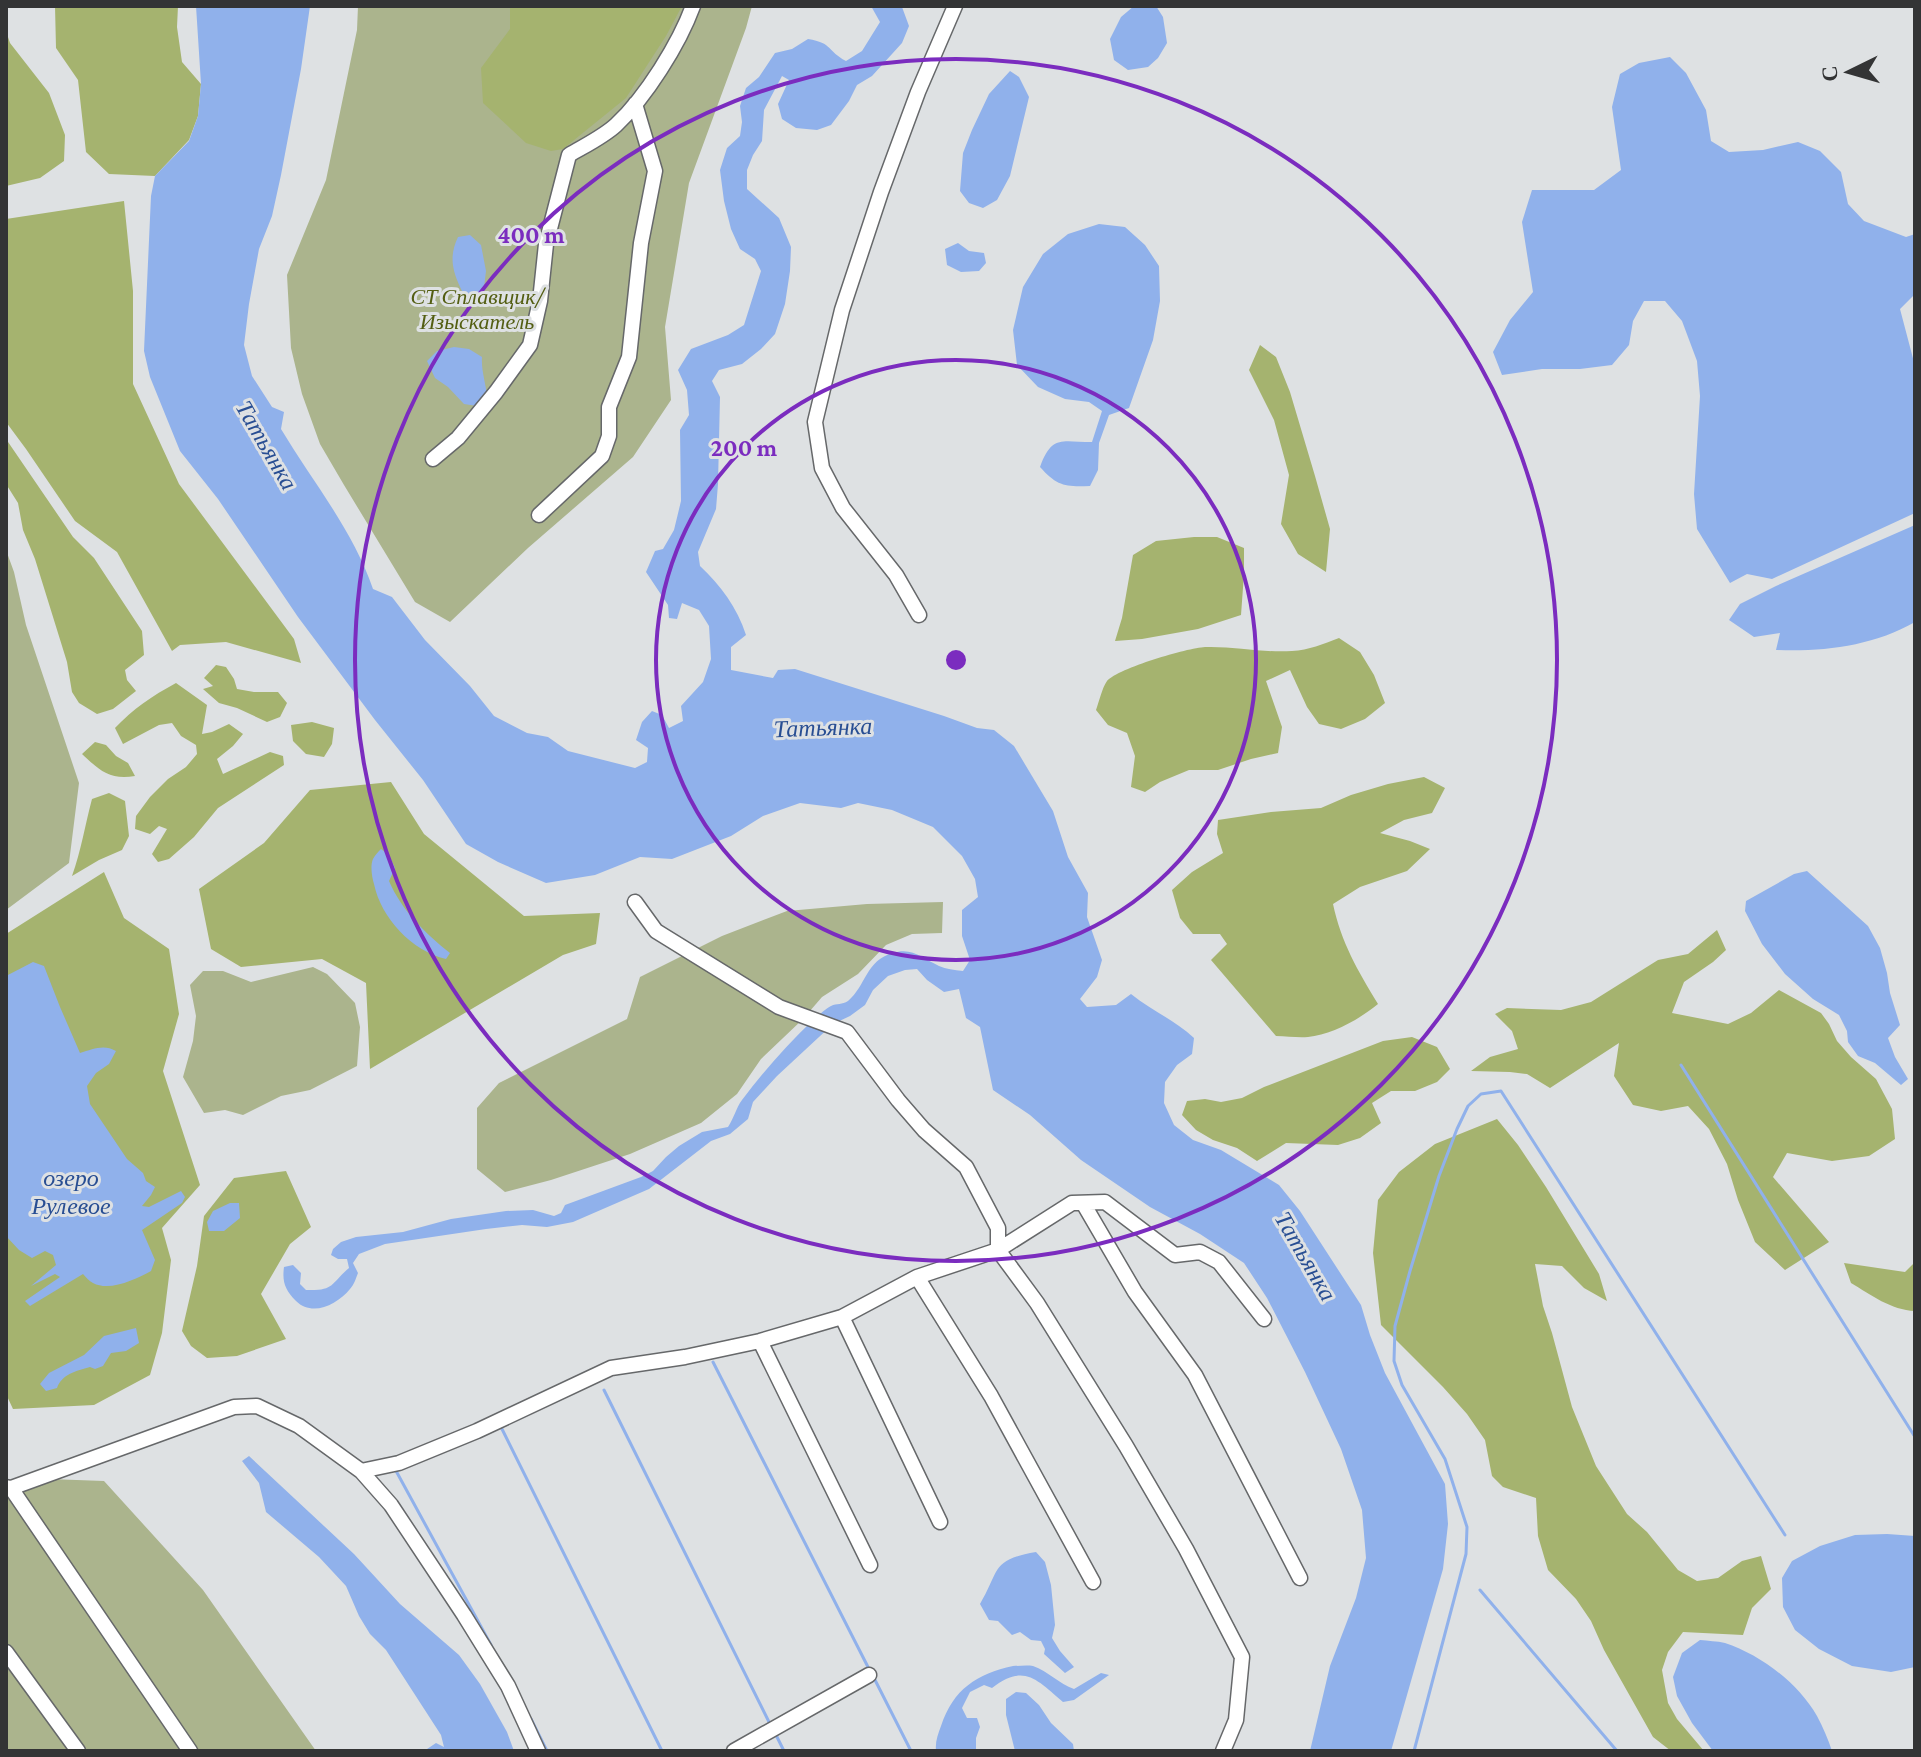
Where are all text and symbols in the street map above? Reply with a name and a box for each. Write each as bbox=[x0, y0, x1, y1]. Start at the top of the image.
north arrow bbox=[1809, 32, 1889, 112]
text: С bbox=[1816, 65, 1843, 83]
text: 400 m bbox=[497, 221, 565, 248]
park label: СТ Сплавщик/ Изыскатель bbox=[411, 284, 547, 334]
water label: Татьянка bbox=[231, 396, 303, 494]
text: 200 m bbox=[711, 434, 778, 461]
centre of rings bbox=[942, 646, 970, 674]
water label: Татьянка bbox=[773, 712, 873, 742]
water label: озеро Рулевое bbox=[30, 1164, 111, 1219]
water label: Татьянка bbox=[1270, 1207, 1342, 1305]

